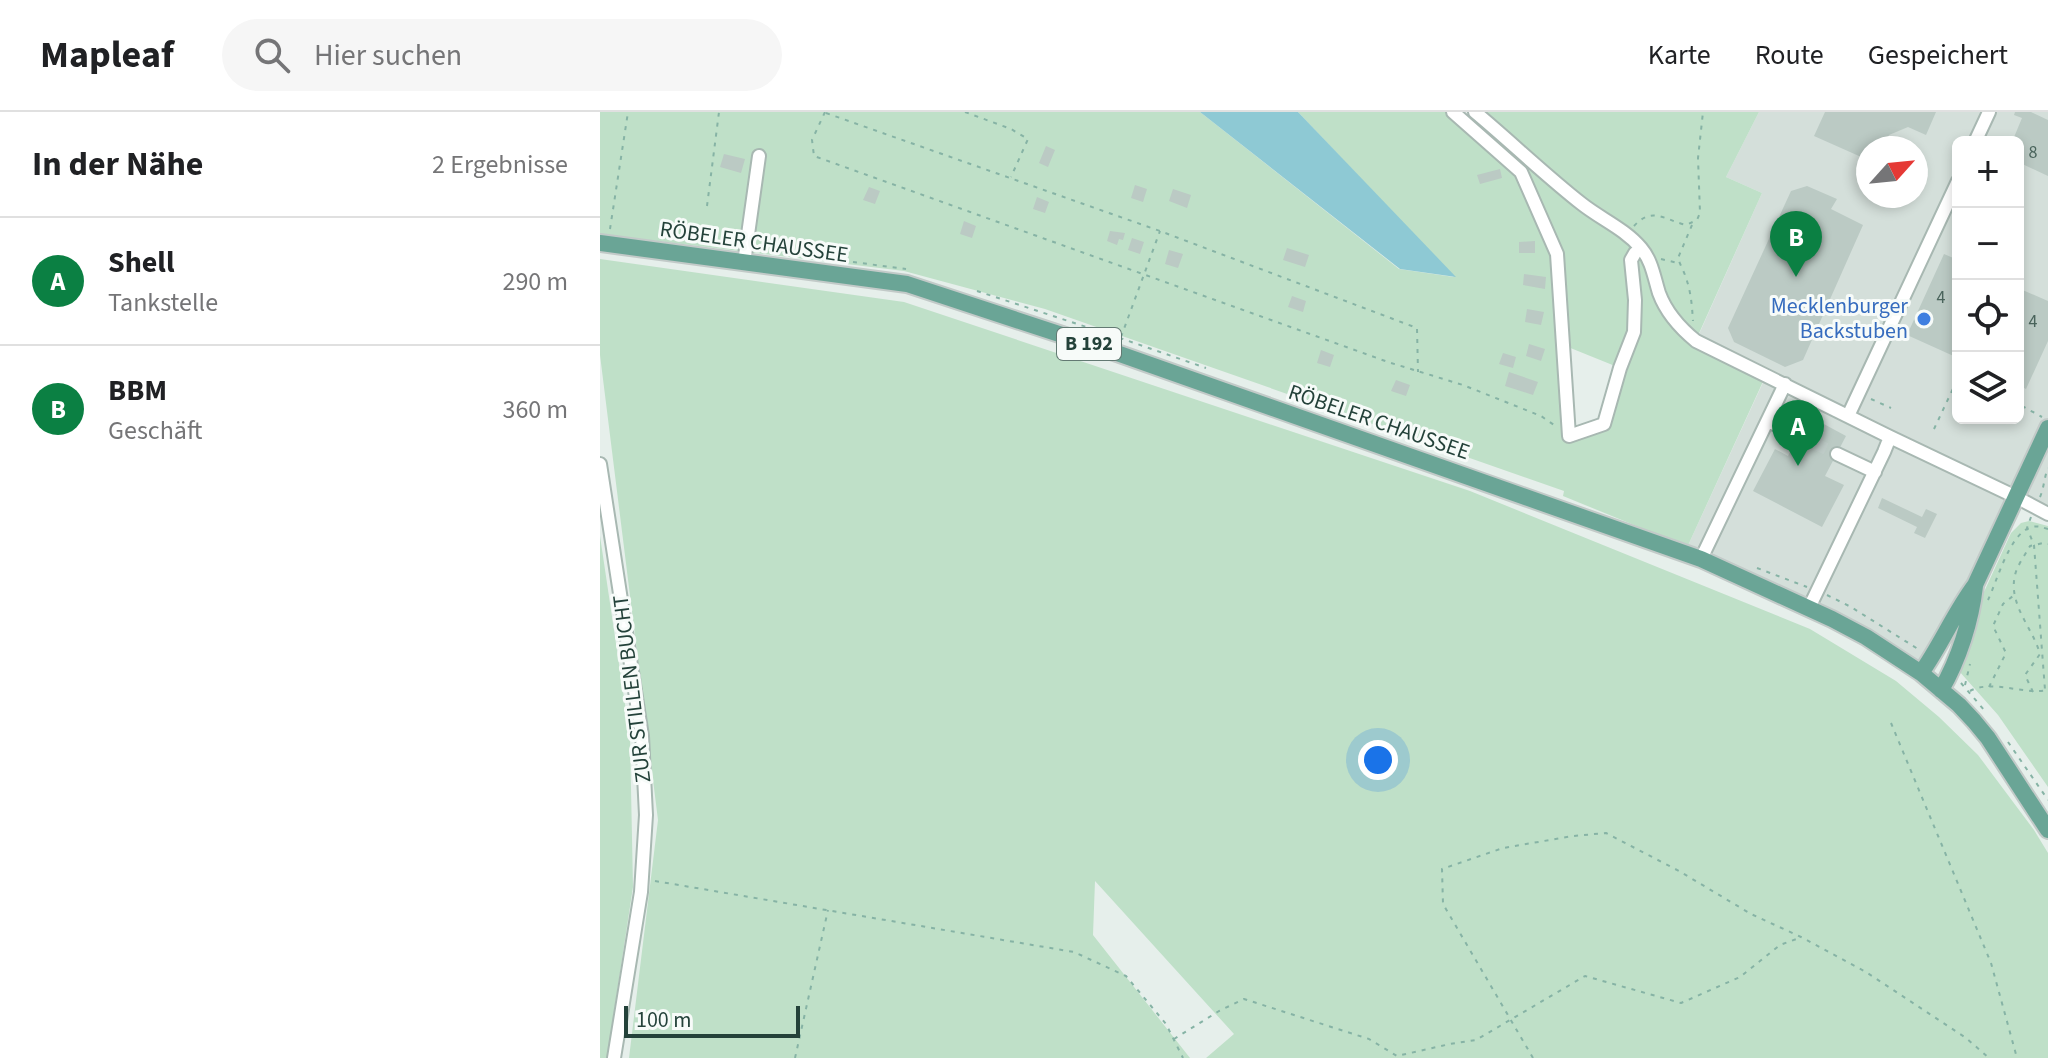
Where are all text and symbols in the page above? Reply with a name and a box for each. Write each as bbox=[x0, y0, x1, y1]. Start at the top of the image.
search box bbox=[222, 19, 782, 91]
text: Mapleaf bbox=[40, 28, 174, 82]
icon: search bbox=[250, 33, 294, 77]
text: Hier suchen bbox=[314, 34, 462, 77]
text: Karte bbox=[1648, 35, 1711, 75]
text: Route bbox=[1755, 35, 1824, 75]
text: Gespeichert bbox=[1868, 35, 2008, 75]
north arrow bbox=[1856, 136, 1928, 208]
map controls bbox=[1952, 136, 2024, 424]
button: + bbox=[1952, 136, 2024, 208]
text: In der Nähe bbox=[32, 140, 203, 189]
house number: 8 bbox=[2029, 140, 2038, 165]
text: 2 Ergebnisse bbox=[432, 146, 568, 183]
button: − bbox=[1952, 208, 2024, 280]
pin: B bbox=[1770, 211, 1822, 277]
street label: RÖBELER CHAUSSEE bbox=[658, 213, 850, 271]
text: Shell bbox=[108, 241, 175, 284]
text: A bbox=[51, 263, 65, 300]
text: 290 m bbox=[502, 263, 568, 300]
button: locate bbox=[1952, 280, 2024, 352]
text: Tankstelle bbox=[108, 284, 218, 321]
house number: 4 bbox=[1937, 285, 1946, 310]
place label: Mecklenburger Backstuben bbox=[1771, 290, 1908, 347]
house number: 4 bbox=[2029, 309, 2038, 334]
marker: Mecklenburger Backstuben bbox=[1915, 310, 1933, 328]
road number: B 192 bbox=[1057, 328, 1121, 360]
button: layers bbox=[1952, 352, 2024, 424]
text: BBM bbox=[108, 369, 167, 412]
street label: RÖBELER CHAUSSEE bbox=[1284, 376, 1474, 468]
text: B bbox=[50, 391, 66, 428]
text: 360 m bbox=[502, 391, 568, 428]
pin: A bbox=[1772, 400, 1824, 466]
text: Geschäft bbox=[108, 412, 202, 449]
street label: ZUR STILLEN BUCHT bbox=[605, 593, 659, 785]
your location bbox=[1358, 740, 1398, 780]
scale bar bbox=[624, 1002, 800, 1038]
text: 100 m bbox=[636, 1004, 691, 1036]

